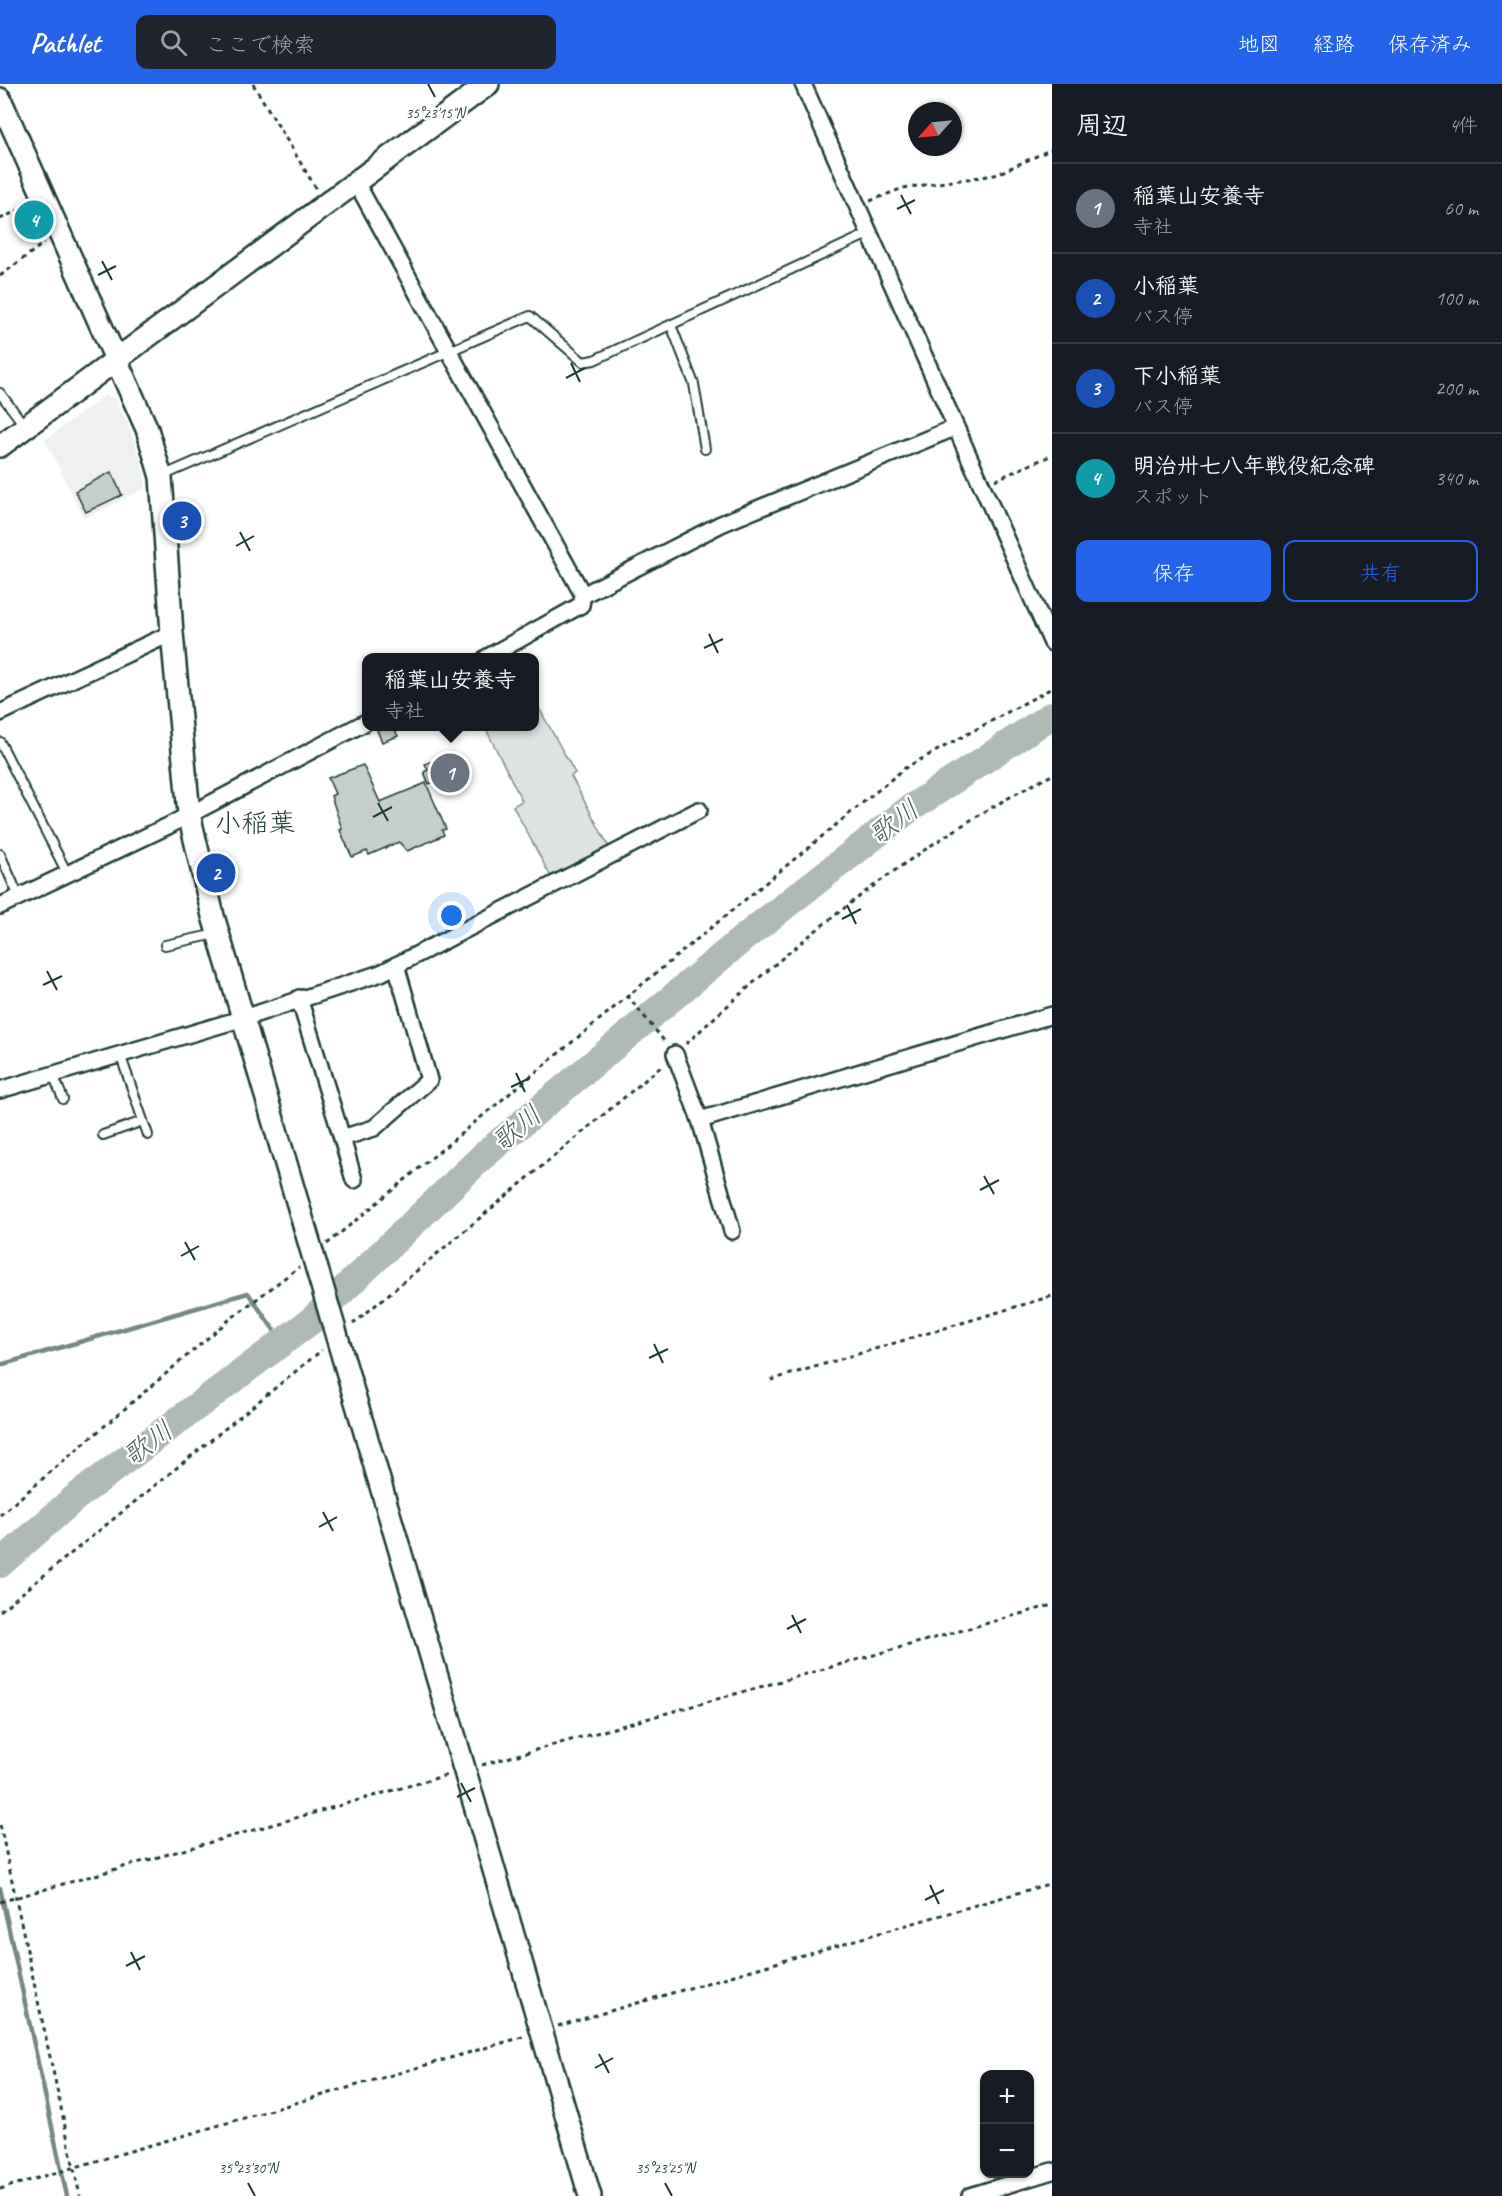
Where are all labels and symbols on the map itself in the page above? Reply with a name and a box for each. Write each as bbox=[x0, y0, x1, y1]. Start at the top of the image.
north arrow bbox=[908, 102, 962, 156]
text: 35°23'15"N bbox=[405, 104, 468, 123]
pin: 4 bbox=[15, 198, 54, 242]
pin: 3 bbox=[162, 498, 201, 544]
pin: 1 bbox=[430, 750, 470, 796]
water label: 歌川 bbox=[862, 792, 926, 852]
district label: 小稲葉 bbox=[215, 806, 296, 840]
pin: 2 bbox=[196, 850, 236, 896]
your location bbox=[437, 901, 466, 930]
water label: 歌川 bbox=[485, 1098, 549, 1158]
water label: 歌川 bbox=[116, 1413, 180, 1473]
text: 35°23'30"N bbox=[218, 2159, 281, 2178]
text: 35°23'25"N bbox=[635, 2159, 698, 2178]

